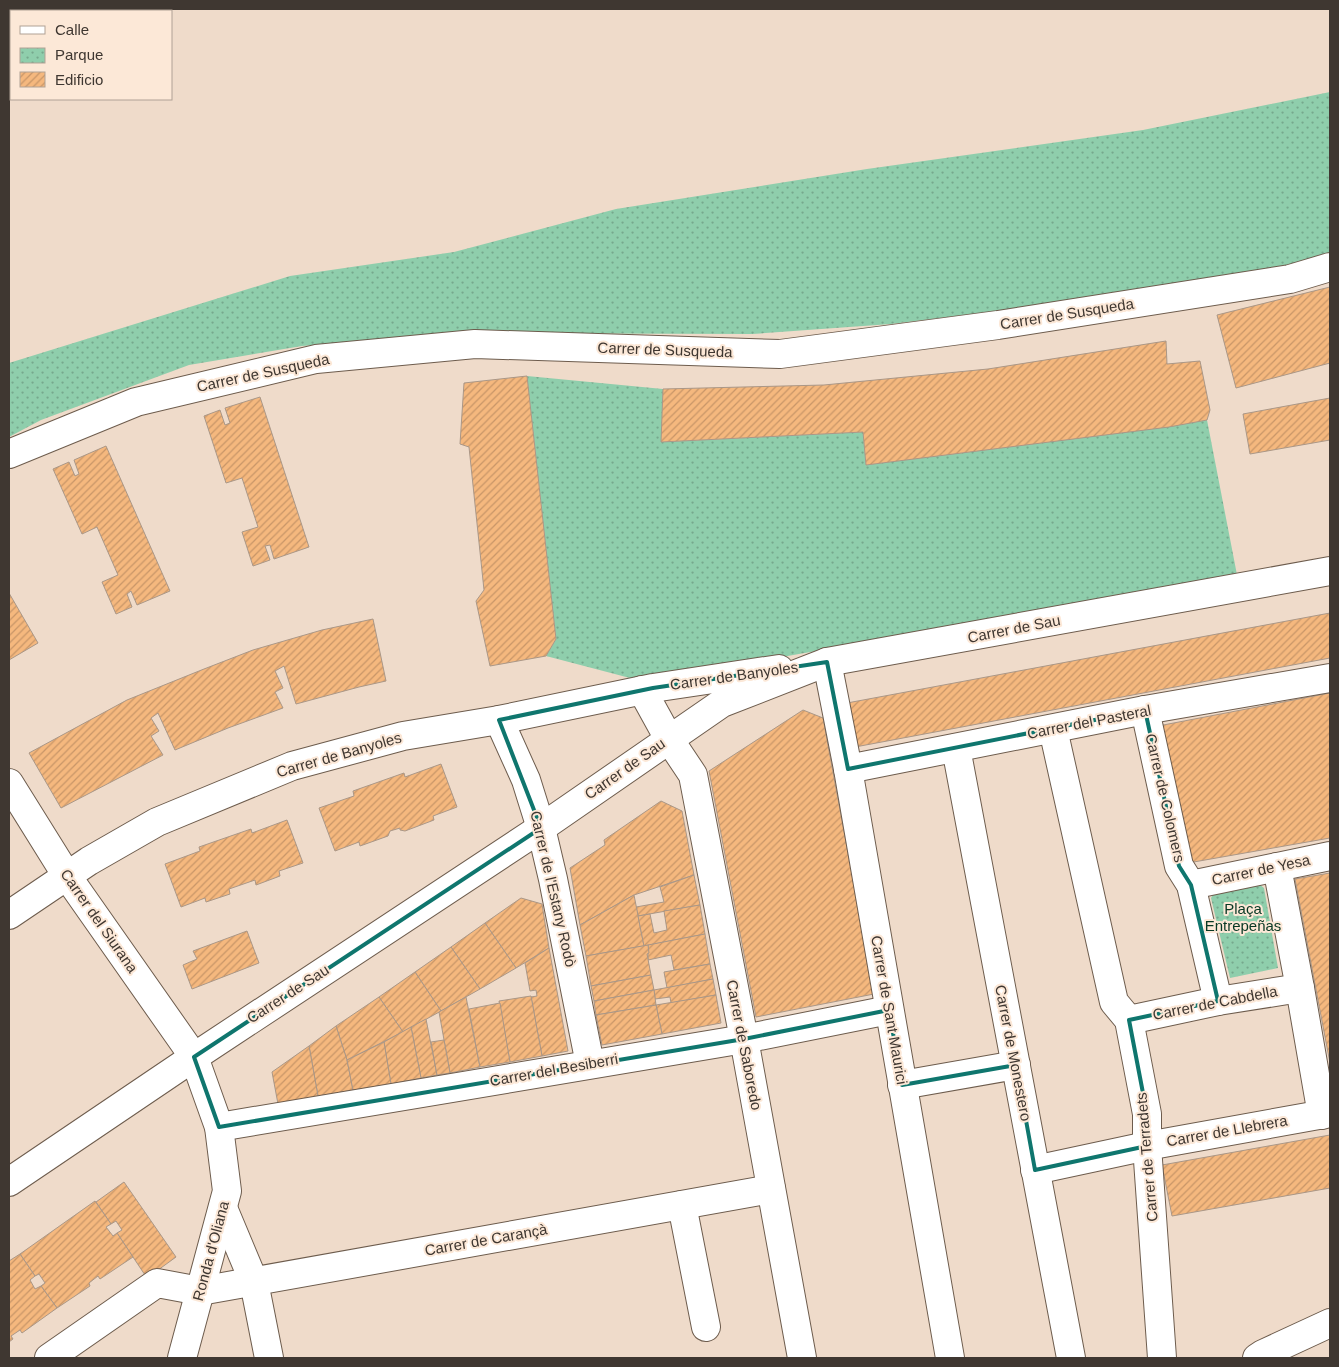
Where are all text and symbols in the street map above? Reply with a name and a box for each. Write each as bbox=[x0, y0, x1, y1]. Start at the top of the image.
legend bbox=[10, 10, 172, 100]
text: Calle bbox=[55, 21, 89, 38]
text: Parque bbox=[55, 46, 103, 63]
text: Edificio bbox=[55, 71, 103, 88]
street label: Carrer de Susqueda bbox=[999, 294, 1136, 332]
street label: Carrer de Susqueda bbox=[597, 339, 733, 360]
street label: Carrer de Susqueda bbox=[195, 350, 331, 395]
street label: Carrer de Sau bbox=[966, 611, 1062, 646]
street label: Carrer de Banyoles bbox=[669, 658, 799, 693]
street label: Carrer del Pasteral bbox=[1025, 701, 1152, 742]
street label: Carrer de Banyoles bbox=[274, 729, 403, 781]
street label: Carrer de Colomers bbox=[1142, 732, 1189, 864]
street label: Carrer de Sau bbox=[581, 735, 668, 803]
street label: Carrer de l'Estany Rodò bbox=[527, 809, 580, 969]
street label: Carrer de Yesa bbox=[1210, 851, 1312, 888]
street label: Carrer del Siurana bbox=[57, 866, 142, 976]
park label: Plaça Entrepeñas bbox=[1205, 900, 1281, 934]
street label: Carrer de Sant Maurici bbox=[868, 934, 911, 1086]
street label: Carrer de Sau bbox=[244, 961, 332, 1026]
street label: Carrer de Saboredo bbox=[723, 978, 765, 1112]
street label: Carrer de Cabdella bbox=[1151, 982, 1279, 1023]
street label: Carrer de Monestero bbox=[992, 983, 1035, 1122]
street label: Carrer del Besiberri bbox=[488, 1050, 619, 1089]
street label: Carrer de Terradets bbox=[1132, 1092, 1161, 1222]
street label: Carrer de Llebrera bbox=[1165, 1111, 1289, 1150]
street label: Ronda d'Oliana bbox=[189, 1198, 232, 1303]
street label: Carrer de Carançà bbox=[423, 1220, 549, 1259]

